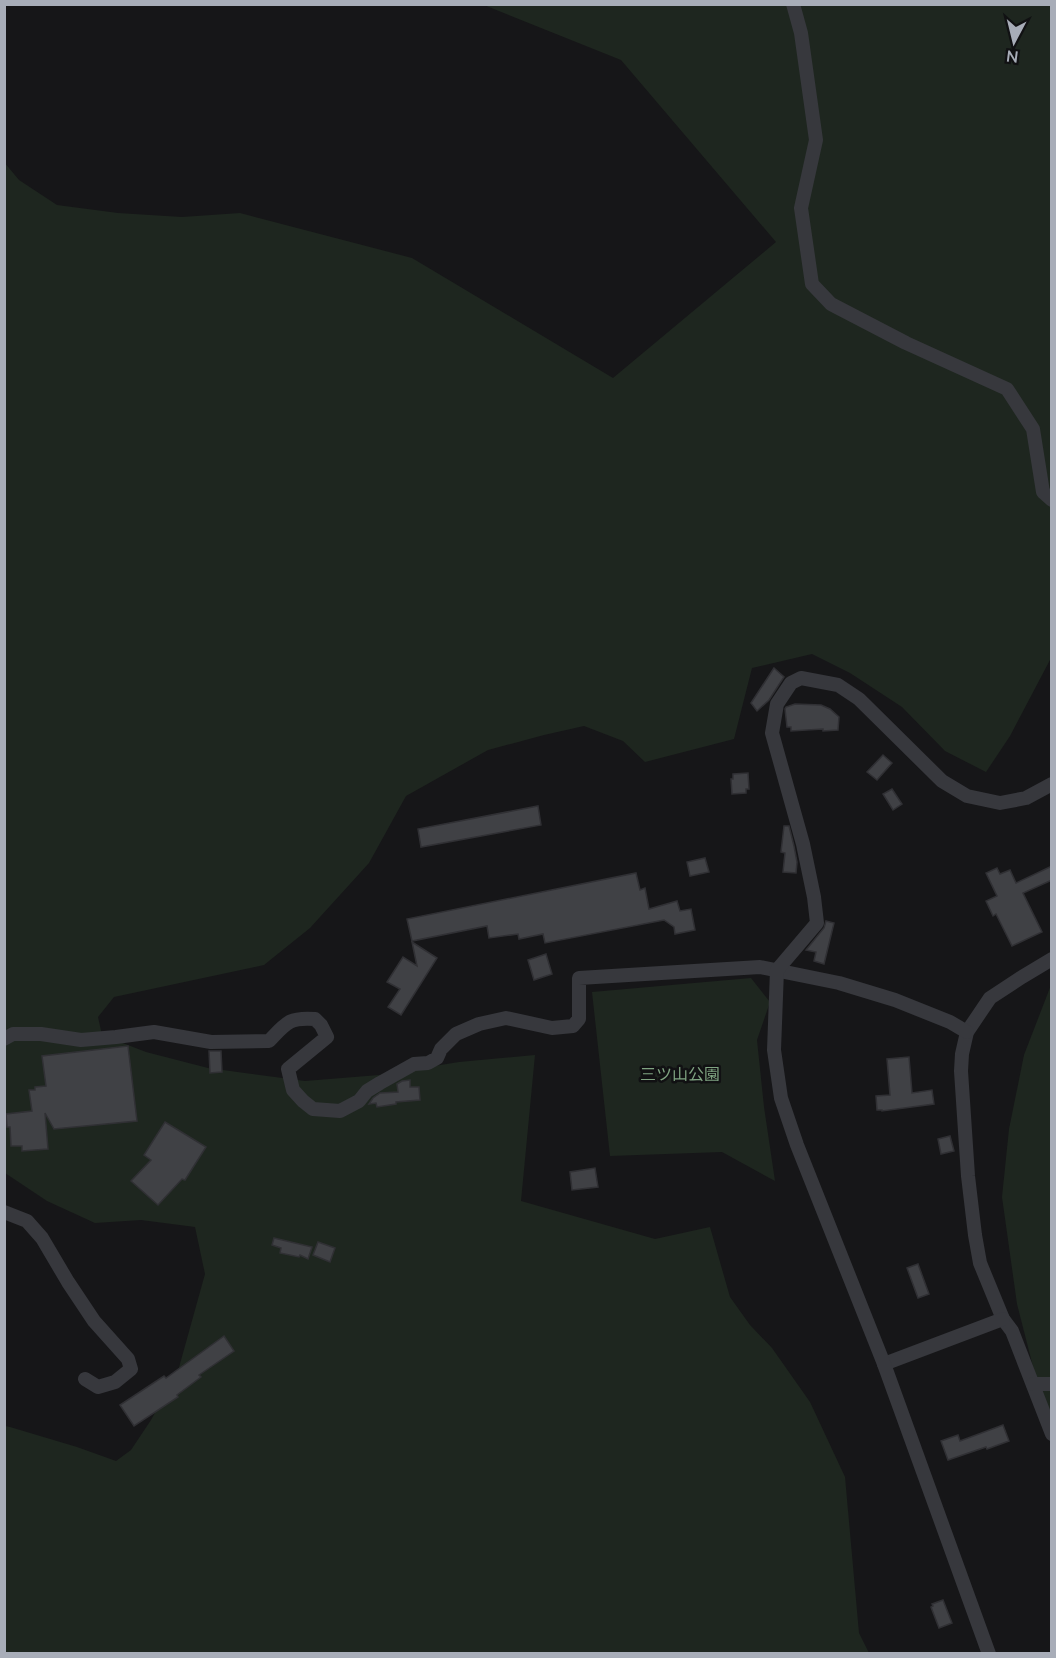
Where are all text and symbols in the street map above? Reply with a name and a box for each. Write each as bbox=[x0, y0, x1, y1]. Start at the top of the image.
north arrow bbox=[984, 12, 1044, 72]
text: N bbox=[1005, 46, 1019, 68]
park label: 三ツ山公園 bbox=[640, 1064, 720, 1084]

